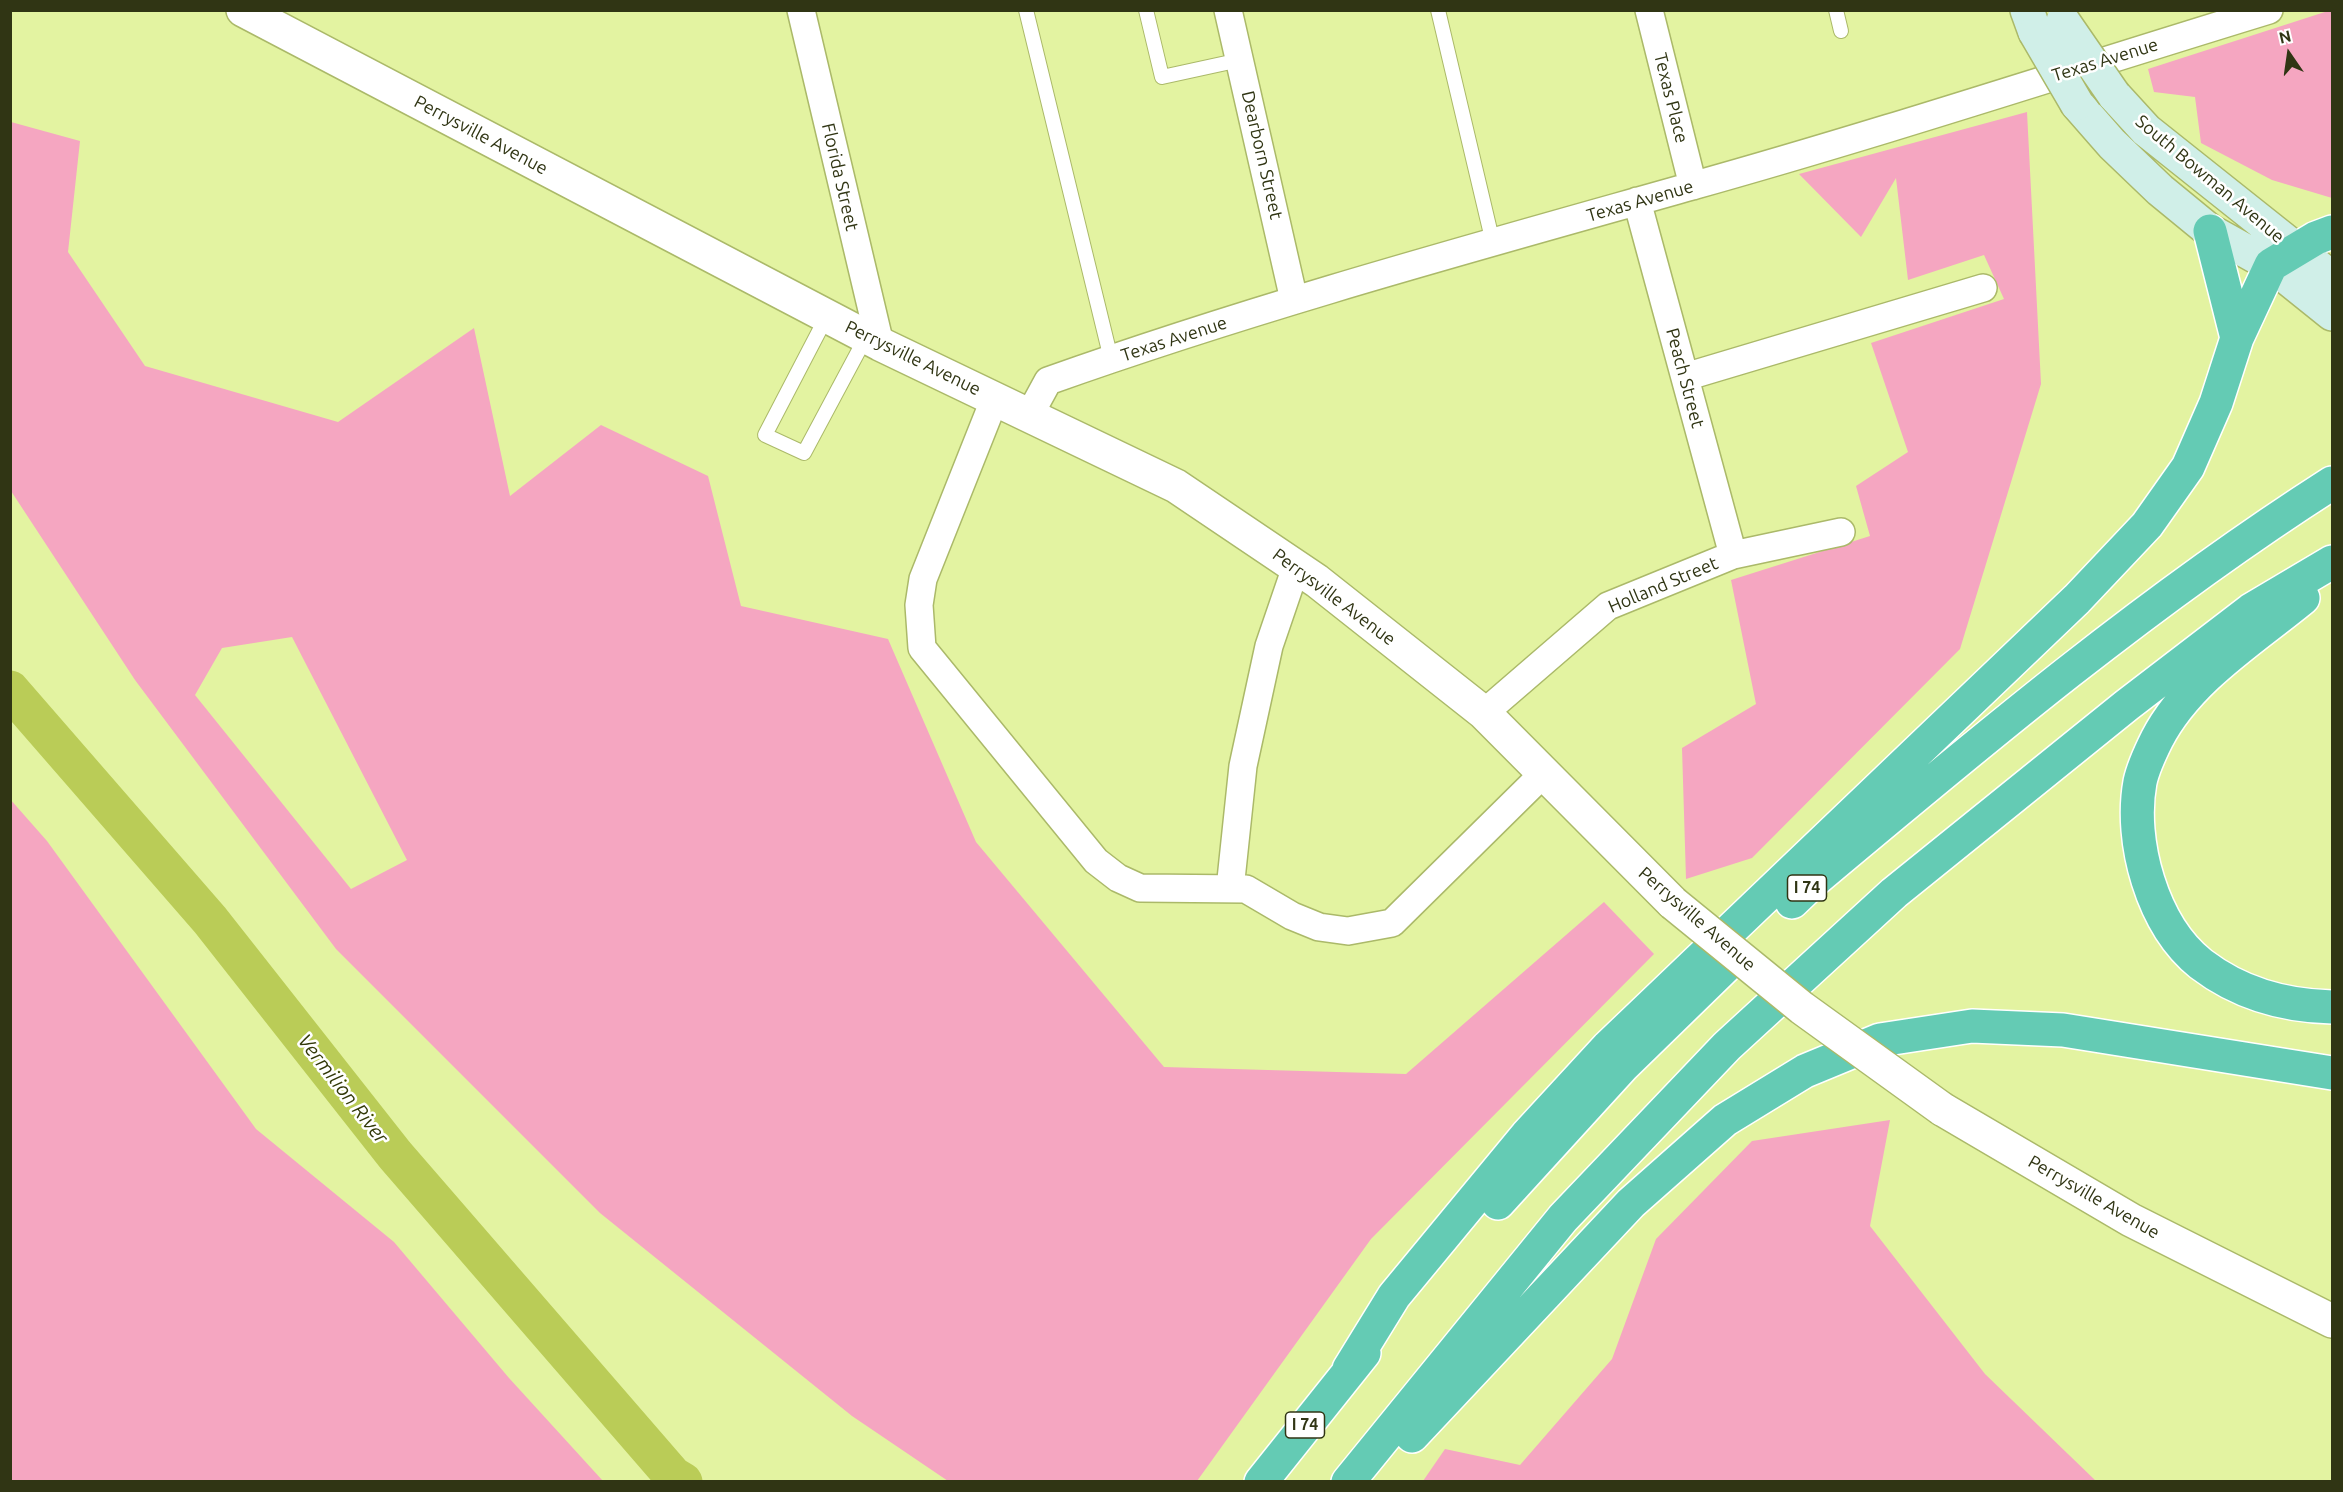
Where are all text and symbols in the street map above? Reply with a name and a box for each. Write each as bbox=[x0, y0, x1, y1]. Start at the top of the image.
north arrow bbox=[2259, 24, 2319, 84]
text: N bbox=[2277, 26, 2293, 47]
street label: Texas Avenue bbox=[2049, 34, 2161, 86]
street label: Texas Place bbox=[1649, 51, 1693, 145]
street label: Dearborn Street bbox=[1237, 89, 1287, 221]
street label: Perrysville Avenue bbox=[411, 91, 551, 179]
street label: South Bowman Avenue bbox=[2131, 110, 2289, 248]
street label: Florida Street bbox=[817, 121, 863, 233]
street label: Texas Avenue bbox=[1584, 175, 1696, 227]
street label: Texas Avenue bbox=[1118, 312, 1230, 366]
street label: Perrysville Avenue bbox=[842, 316, 984, 400]
street label: Peach Street bbox=[1661, 326, 1709, 430]
street label: Perrysville Avenue bbox=[1268, 544, 1400, 650]
street label: Holland Street bbox=[1605, 552, 1721, 618]
street label: Perrysville Avenue bbox=[1634, 862, 1760, 976]
road number: I 74 bbox=[1788, 875, 1826, 901]
water label: Vermilion River bbox=[293, 1029, 393, 1149]
street label: Perrysville Avenue bbox=[2024, 1151, 2164, 1243]
road number: I 74 bbox=[1286, 1412, 1324, 1438]

